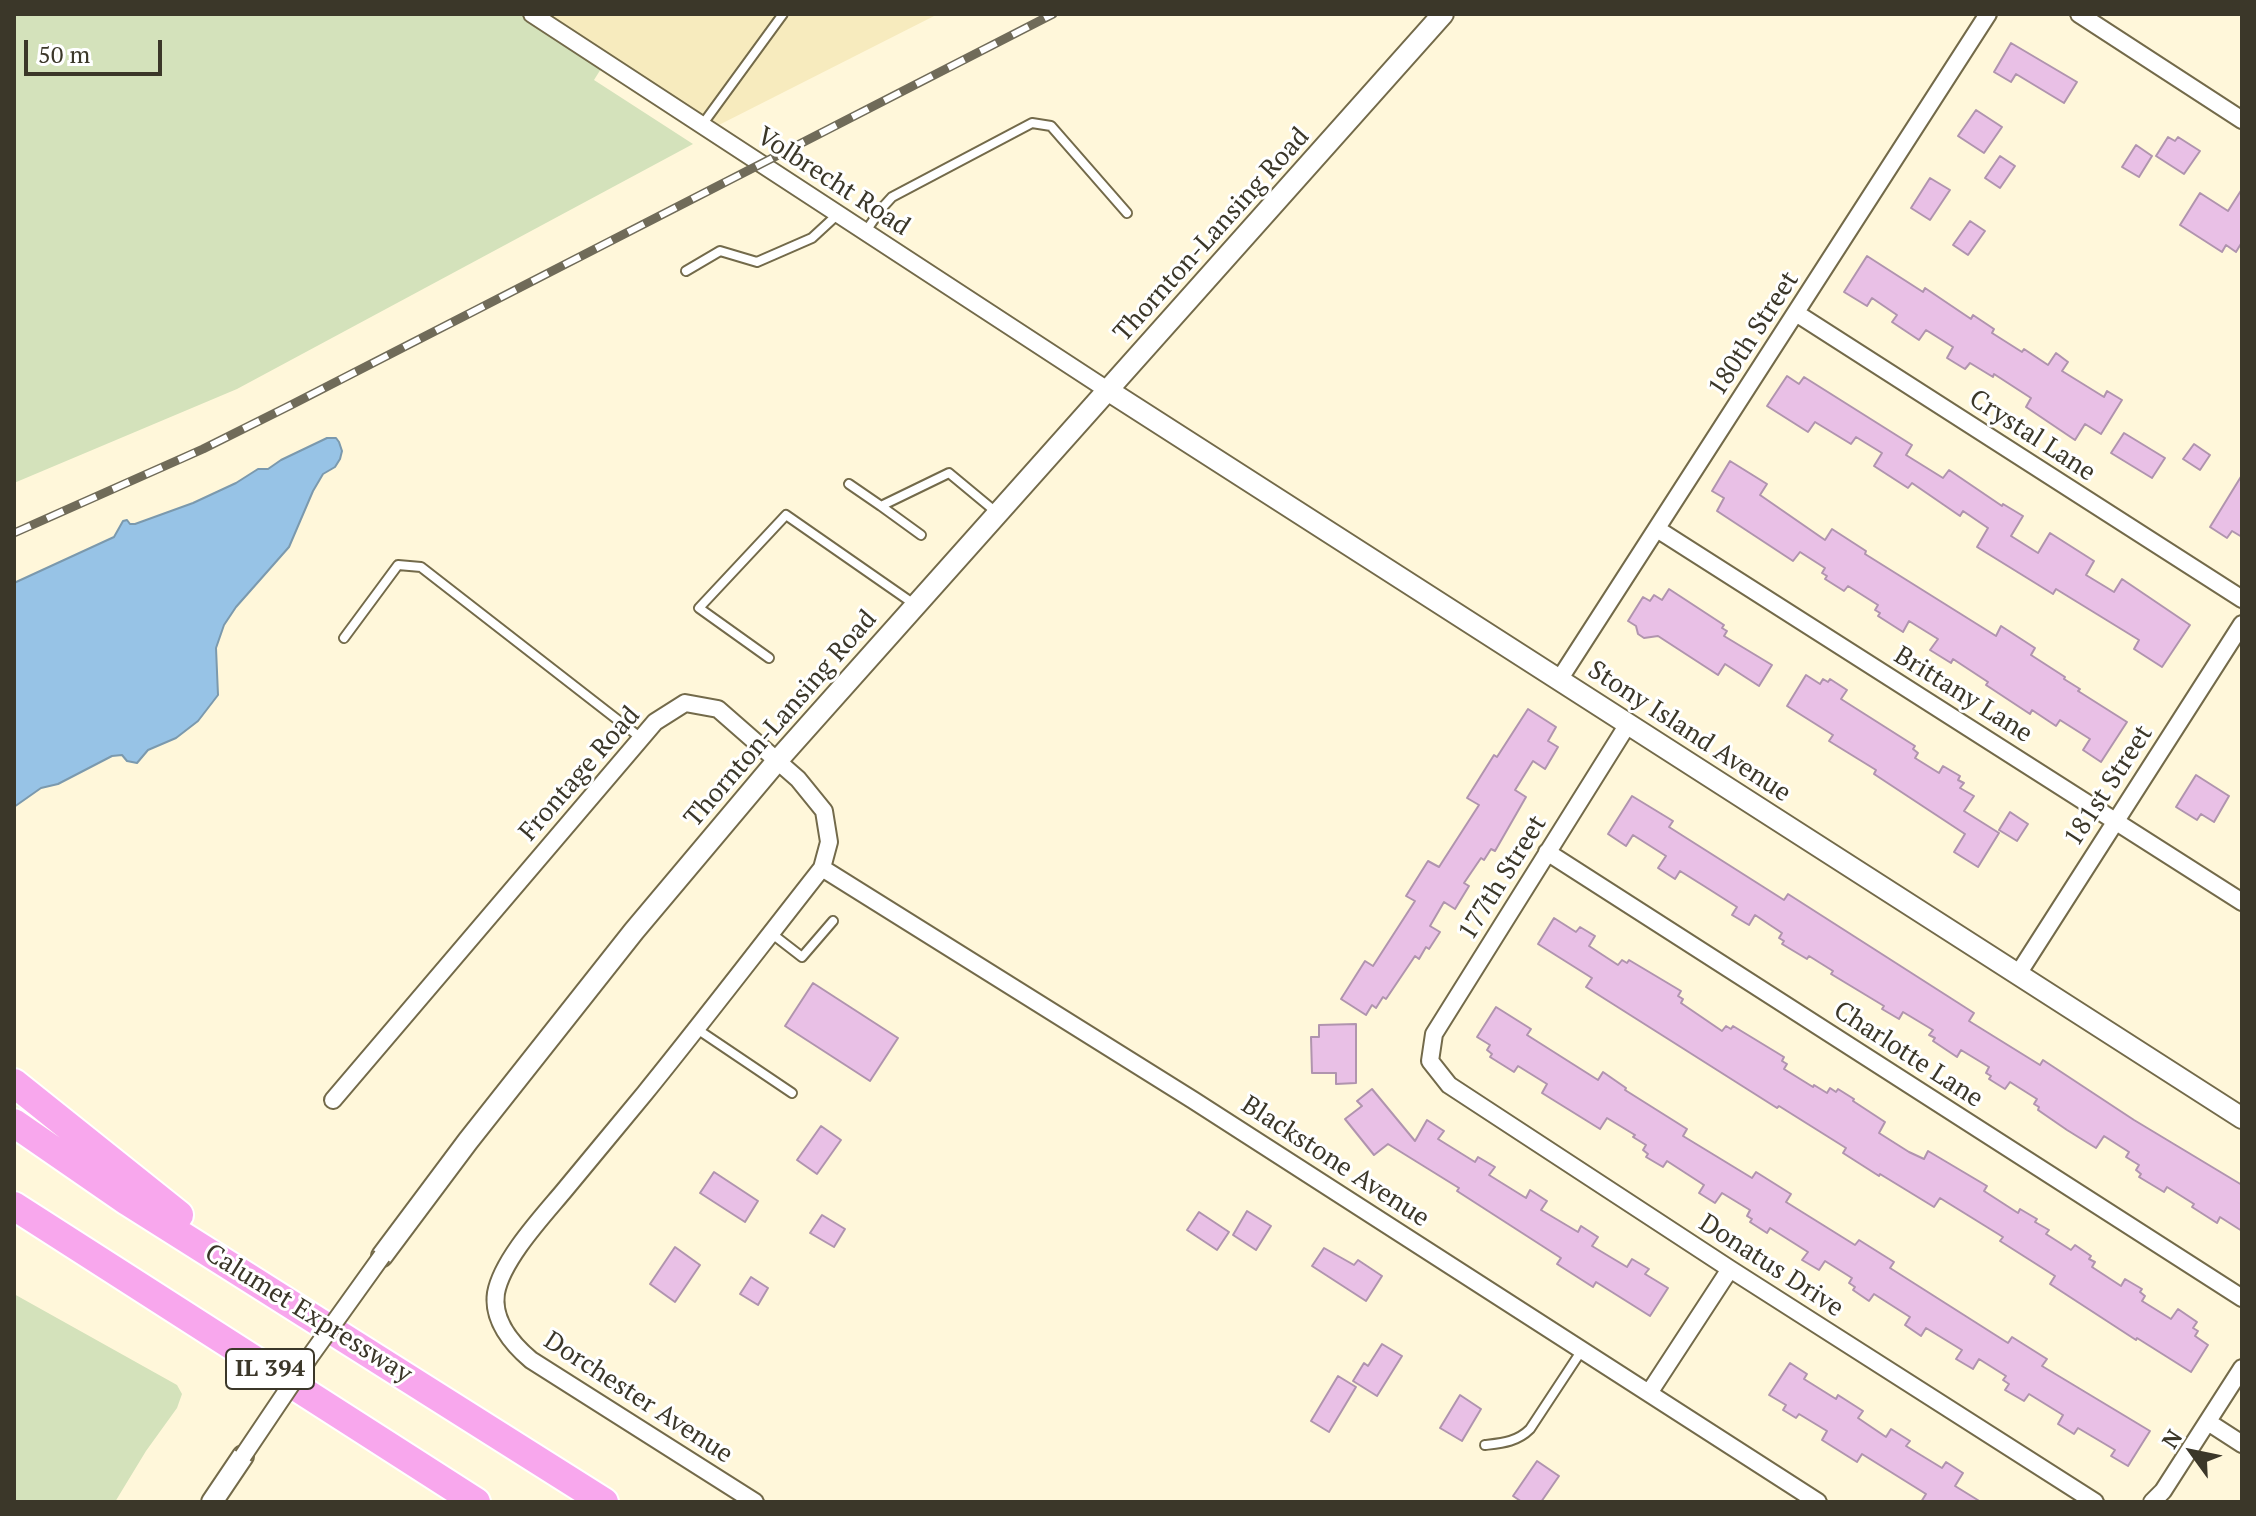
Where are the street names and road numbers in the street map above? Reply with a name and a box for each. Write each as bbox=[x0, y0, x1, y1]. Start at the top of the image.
street label: Volbrecht Road bbox=[751, 121, 915, 243]
street label: Thornton-Lansing Road bbox=[1108, 122, 1316, 348]
street label: 180th Street bbox=[1702, 266, 1806, 402]
street label: Crystal Lane bbox=[1963, 384, 2101, 488]
street label: Thornton-Lansing Road bbox=[678, 604, 884, 834]
street label: Brittany Lane bbox=[1888, 640, 2038, 750]
street label: Stony Island Avenue bbox=[1582, 655, 1796, 809]
street label: Frontage Road bbox=[513, 700, 647, 848]
street label: 181st Street bbox=[2058, 720, 2160, 852]
street label: 177th Street bbox=[1452, 810, 1554, 946]
street label: Charlotte Lane bbox=[1828, 995, 1988, 1115]
street label: Blackstone Avenue bbox=[1235, 1090, 1435, 1234]
street label: Donatus Drive bbox=[1693, 1208, 1849, 1324]
street label: Calumet Expressway bbox=[199, 1238, 417, 1390]
street label: Dorchester Avenue bbox=[538, 1325, 738, 1471]
road number: IL 394 bbox=[226, 1349, 314, 1389]

